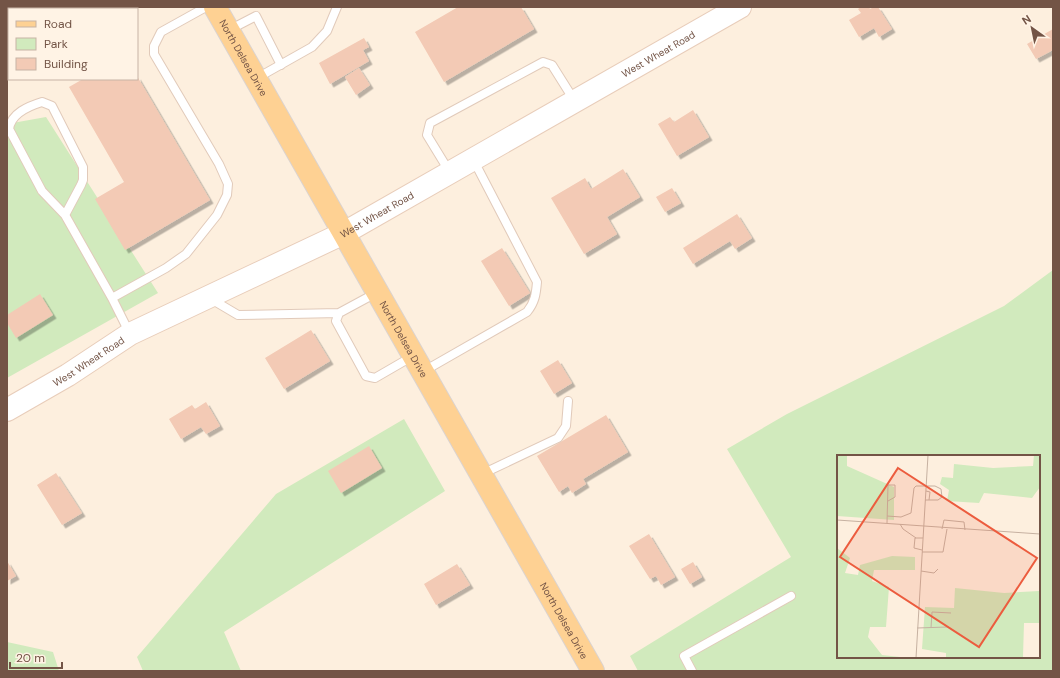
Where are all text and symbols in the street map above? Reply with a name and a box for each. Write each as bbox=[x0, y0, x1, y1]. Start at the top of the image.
legend bbox=[8, 8, 138, 80]
north arrow bbox=[1012, 8, 1052, 48]
text: N bbox=[1019, 12, 1034, 28]
text: Road bbox=[44, 16, 72, 32]
street label: North Delsea Drive bbox=[216, 17, 270, 99]
street label: West Wheat Road bbox=[619, 28, 697, 80]
text: Park bbox=[44, 36, 68, 52]
text: Building bbox=[44, 56, 88, 72]
street label: West Wheat Road bbox=[338, 189, 416, 241]
street label: North Delsea Drive bbox=[377, 299, 431, 380]
street label: West Wheat Road bbox=[51, 334, 127, 389]
inset map bbox=[837, 455, 1040, 658]
street label: North Delsea Drive bbox=[537, 580, 591, 662]
scale bar bbox=[10, 644, 62, 670]
text: 20 m bbox=[16, 650, 45, 666]

